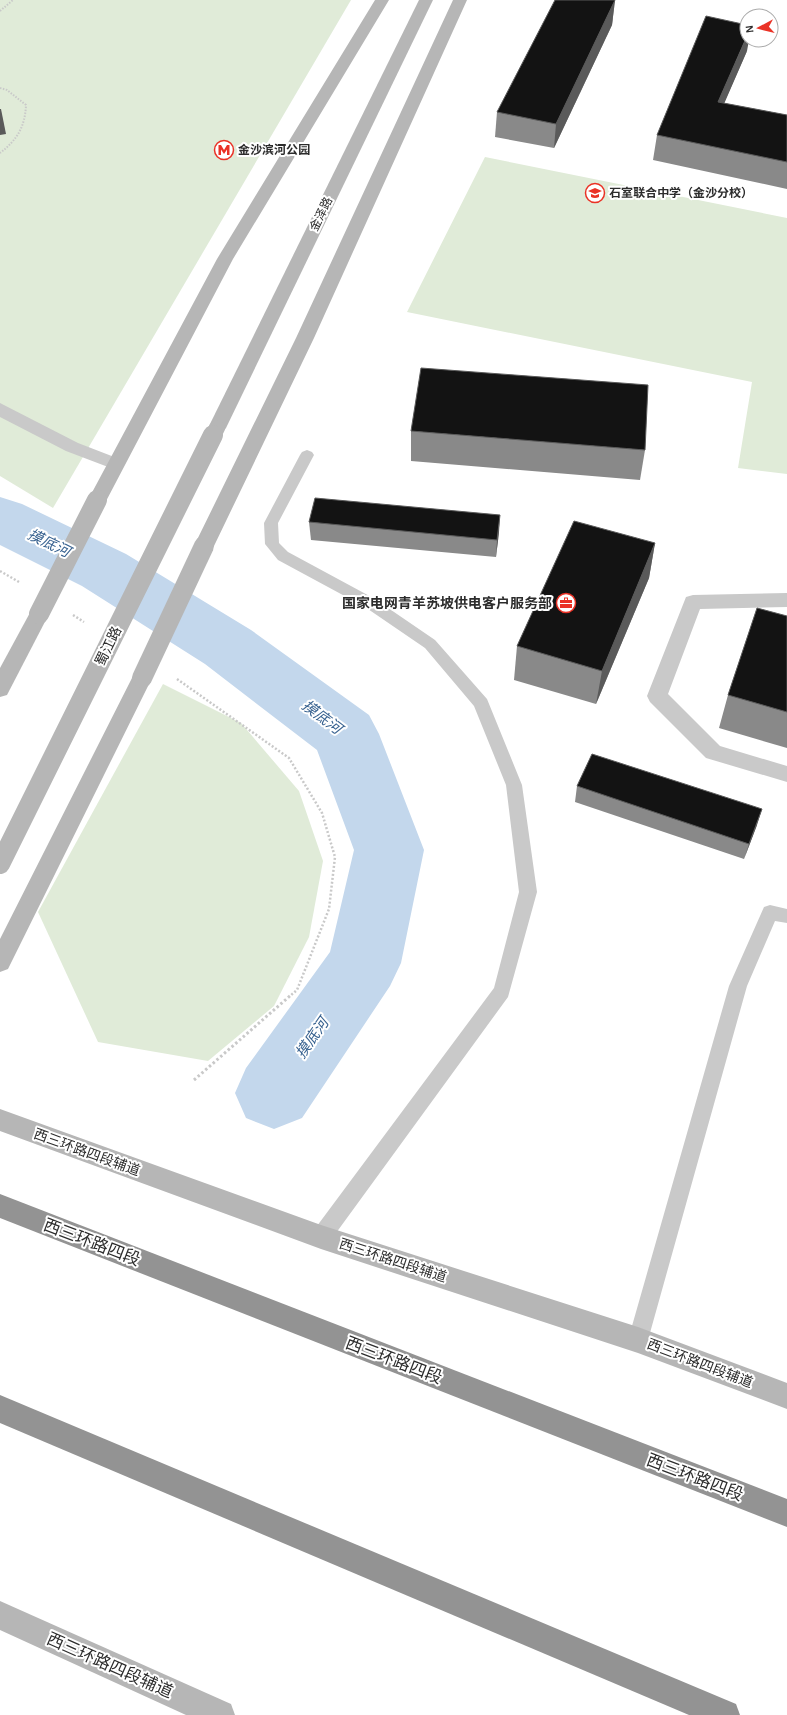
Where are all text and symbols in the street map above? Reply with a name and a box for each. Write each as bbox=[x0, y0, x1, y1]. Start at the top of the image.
north arrow bbox=[739, 8, 779, 48]
text: N bbox=[744, 25, 755, 34]
metro station icon: 金沙滨河公园 bbox=[213, 139, 235, 161]
place label: 金沙滨河公园 bbox=[238, 143, 310, 156]
school or university icon: 石室联合中学（金沙分校） bbox=[584, 182, 606, 204]
place label: 石室联合中学（金沙分校） bbox=[609, 186, 753, 199]
street label: 金泽路 bbox=[307, 195, 334, 233]
water label: 摸底河 bbox=[25, 526, 75, 561]
office icon: 国家电网青羊苏坡供电客户服务部 bbox=[555, 592, 577, 614]
place label: 国家电网青羊苏坡供电客户服务部 bbox=[342, 595, 552, 611]
street label: 蜀江路 bbox=[93, 624, 124, 668]
water label: 摸底河 bbox=[299, 697, 347, 739]
water label: 摸底河 bbox=[293, 1013, 333, 1061]
street label: 西三环路四段辅道 bbox=[32, 1126, 142, 1179]
street label: 西三环路四段 bbox=[41, 1215, 143, 1269]
street label: 西三环路四段辅道 bbox=[337, 1236, 448, 1285]
street label: 西三环路四段 bbox=[343, 1333, 445, 1387]
street label: 西三环路四段辅道 bbox=[645, 1336, 755, 1391]
street label: 西三环路四段 bbox=[644, 1450, 746, 1504]
street label: 西三环路四段辅道 bbox=[44, 1629, 176, 1701]

